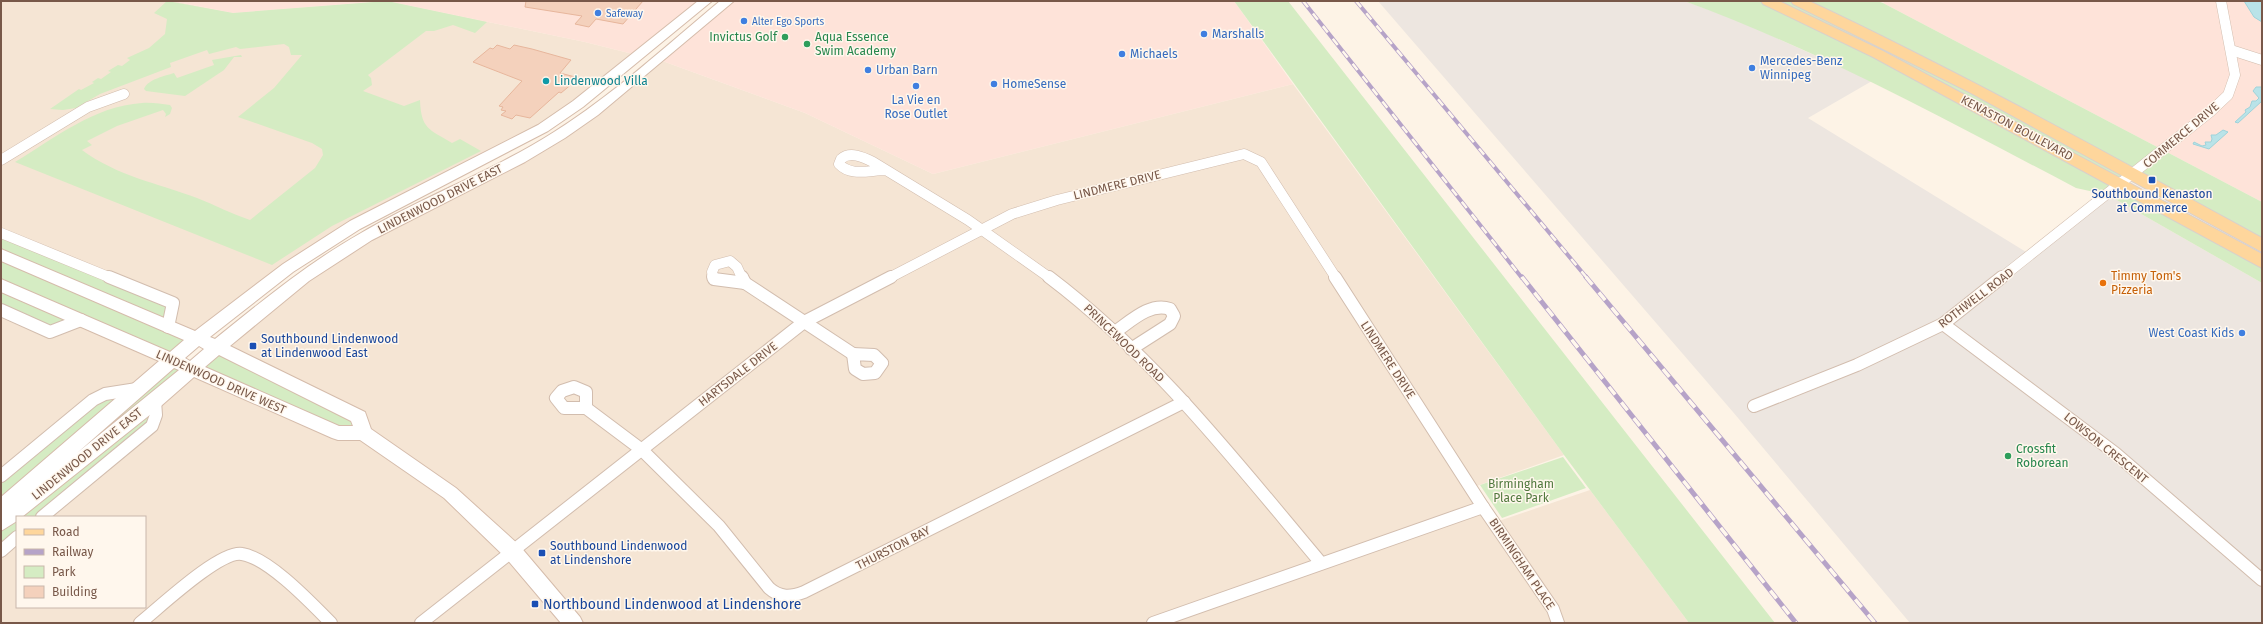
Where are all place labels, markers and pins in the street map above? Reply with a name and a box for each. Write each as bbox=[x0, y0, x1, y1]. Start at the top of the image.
marker: Safeway bbox=[593, 8, 603, 18]
place label: Safeway bbox=[606, 8, 643, 20]
marker: Alter Ego Sports bbox=[739, 16, 749, 26]
place label: Alter Ego Sports bbox=[752, 16, 824, 28]
place label: Marshalls bbox=[1212, 27, 1264, 41]
marker: Marshalls bbox=[1199, 29, 1209, 39]
place label: Invictus Golf bbox=[709, 30, 778, 44]
place label: Aqua Essence Swim Academy bbox=[815, 30, 896, 58]
marker: Invictus Golf bbox=[780, 32, 790, 42]
marker: Aqua Essence Swim Academy bbox=[802, 39, 812, 49]
place label: Michaels bbox=[1130, 47, 1178, 61]
marker: Michaels bbox=[1117, 49, 1127, 59]
place label: Mercedes-Benz Winnipeg bbox=[1760, 54, 1842, 82]
place label: Urban Barn bbox=[876, 63, 938, 77]
marker: Mercedes-Benz Winnipeg bbox=[1747, 63, 1757, 73]
marker: Urban Barn bbox=[863, 65, 873, 75]
place label: Lindenwood Villa bbox=[554, 74, 648, 88]
marker: Lindenwood Villa bbox=[541, 76, 551, 86]
place label: HomeSense bbox=[1002, 77, 1066, 91]
marker: HomeSense bbox=[989, 79, 999, 89]
marker: La Vie en Rose Outlet bbox=[911, 81, 921, 91]
place label: La Vie en Rose Outlet bbox=[884, 93, 948, 121]
marker: Southbound Kenaston at Commerce bbox=[2147, 175, 2157, 185]
place label: Southbound Kenaston at Commerce bbox=[2091, 187, 2213, 215]
place label: Timmy Tom's Pizzeria bbox=[2111, 269, 2181, 297]
marker: Timmy Tom's Pizzeria bbox=[2098, 278, 2108, 288]
place label: West Coast Kids bbox=[2148, 326, 2234, 340]
marker: West Coast Kids bbox=[2237, 328, 2247, 338]
place label: Southbound Lindenwood at Lindenwood East bbox=[261, 332, 398, 360]
marker: Southbound Lindenwood at Lindenwood East bbox=[248, 341, 258, 351]
place label: Crossfit Roborean bbox=[2016, 442, 2068, 470]
marker: Crossfit Roborean bbox=[2003, 451, 2013, 461]
place label: Southbound Lindenwood at Lindenshore bbox=[550, 539, 687, 567]
marker: Southbound Lindenwood at Lindenshore bbox=[537, 548, 547, 558]
place label: Northbound Lindenwood at Lindenshore bbox=[543, 596, 801, 613]
marker: Northbound Lindenwood at Lindenshore bbox=[530, 599, 540, 609]

